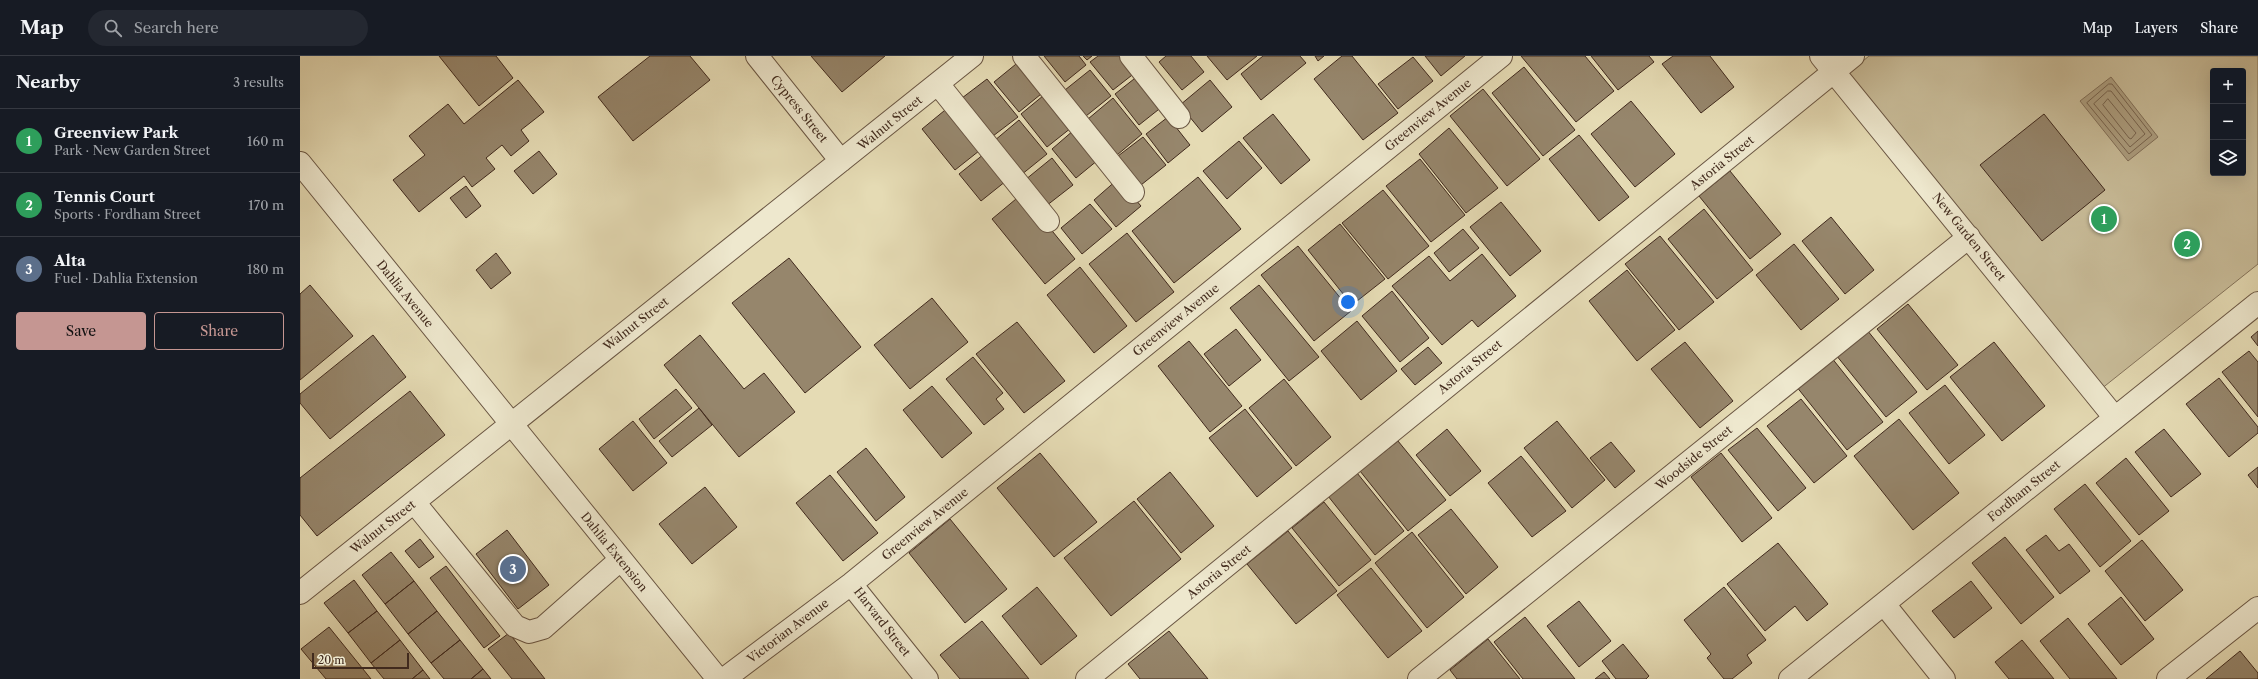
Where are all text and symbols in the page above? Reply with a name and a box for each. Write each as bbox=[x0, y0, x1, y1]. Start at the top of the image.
search box bbox=[88, 10, 368, 46]
text: Map bbox=[20, 16, 64, 39]
icon: search bbox=[102, 17, 124, 39]
text: Search here bbox=[134, 18, 219, 37]
text: Map bbox=[2082, 19, 2112, 37]
text: Layers bbox=[2134, 19, 2178, 37]
text: Share bbox=[2200, 19, 2238, 37]
map controls bbox=[2210, 68, 2246, 176]
button: + bbox=[2210, 68, 2246, 104]
text: Nearby bbox=[16, 72, 80, 92]
street label: Cypress Street bbox=[768, 72, 832, 146]
text: 3 results bbox=[233, 74, 284, 90]
street label: Greenview Avenue bbox=[1381, 75, 1474, 154]
street label: Walnut Street bbox=[854, 92, 925, 154]
button: − bbox=[2210, 104, 2246, 140]
text: Greenview Park bbox=[54, 123, 178, 142]
street label: Astoria Street bbox=[1686, 132, 1757, 194]
text: 1 bbox=[26, 133, 32, 149]
text: 160 m bbox=[247, 133, 284, 149]
button: layers bbox=[2210, 140, 2246, 176]
text: Park · New Garden Street bbox=[54, 142, 210, 158]
text: Tennis Court bbox=[54, 187, 155, 206]
street label: New Garden Street bbox=[1929, 190, 2010, 284]
text: 2 bbox=[25, 197, 33, 213]
text: 170 m bbox=[248, 197, 284, 213]
pin: 1 bbox=[2091, 204, 2117, 234]
text: Sports · Fordham Street bbox=[54, 206, 201, 222]
pin: 2 bbox=[2174, 229, 2200, 259]
text: Alta bbox=[54, 251, 86, 270]
street label: Dahlia Avenue bbox=[374, 257, 437, 331]
text: 3 bbox=[25, 261, 33, 277]
text: 180 m bbox=[247, 261, 284, 277]
text: Fuel · Dahlia Extension bbox=[54, 270, 198, 286]
street label: Greenview Avenue bbox=[1129, 280, 1222, 359]
your location bbox=[1338, 292, 1358, 312]
street label: Walnut Street bbox=[599, 293, 672, 354]
button: Save bbox=[16, 312, 146, 350]
button: Share bbox=[154, 312, 284, 350]
street label: Astoria Street bbox=[1434, 336, 1505, 398]
street label: Woodside Street bbox=[1652, 422, 1736, 494]
street label: Fordham Street bbox=[1984, 456, 2064, 524]
street label: Greenview Avenue bbox=[878, 484, 971, 563]
street label: Walnut Street bbox=[346, 496, 419, 557]
street label: Dahlia Extension bbox=[578, 509, 651, 595]
street label: Astoria Street bbox=[1183, 541, 1254, 603]
pin: 3 bbox=[500, 554, 526, 584]
street label: Harvard Street bbox=[851, 584, 914, 660]
street label: Victorian Avenue bbox=[743, 595, 832, 667]
scale bar bbox=[312, 651, 409, 670]
text: 20 m bbox=[318, 653, 344, 667]

